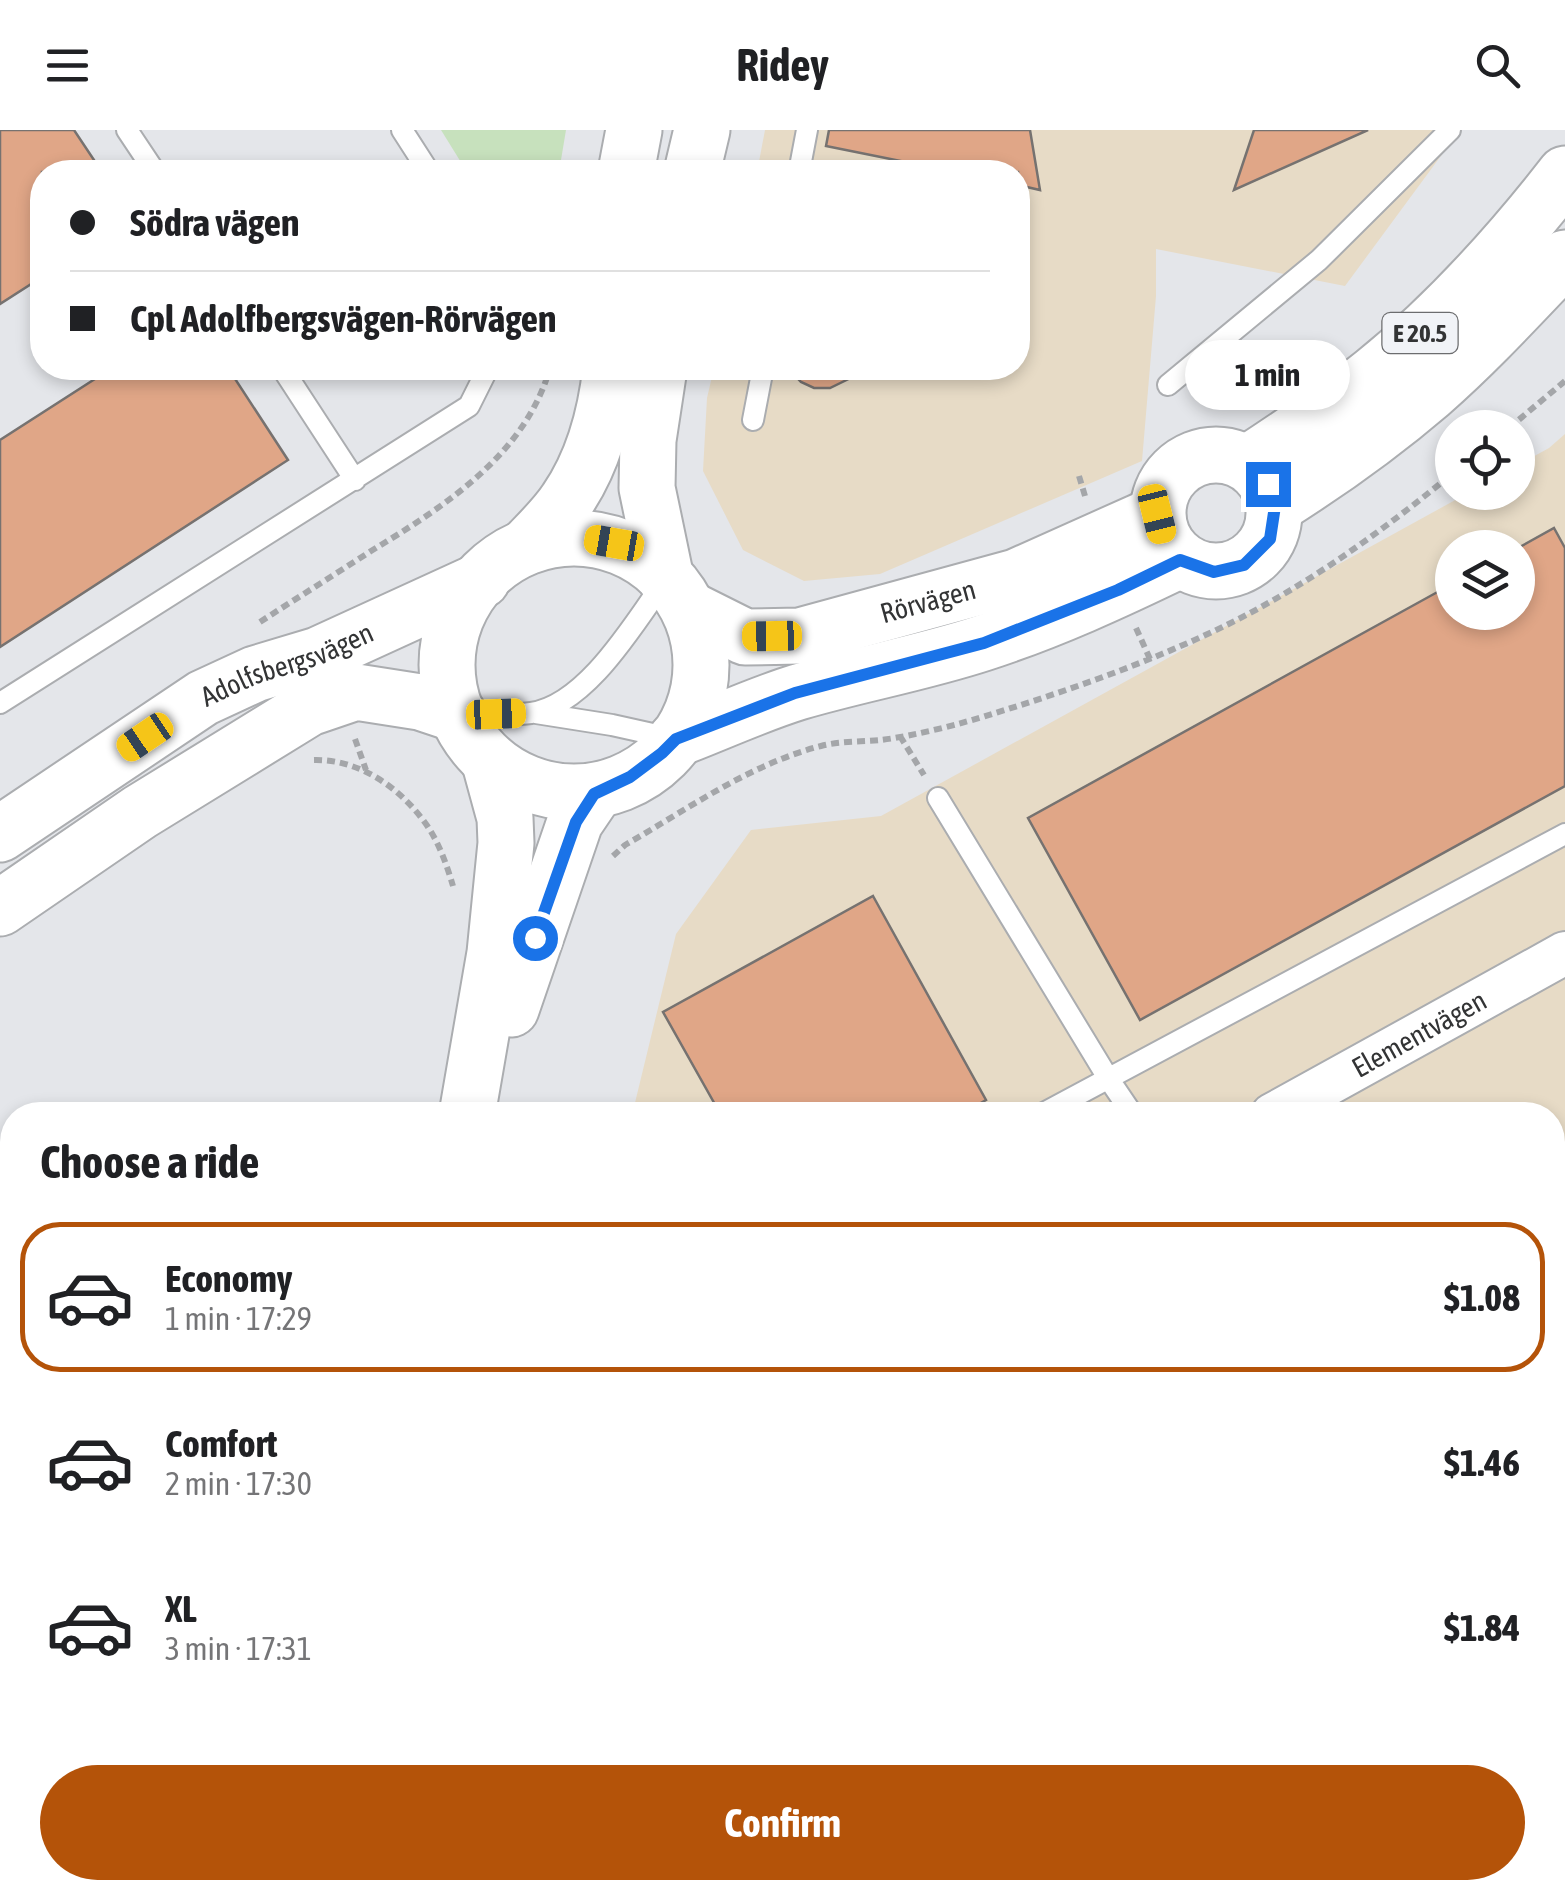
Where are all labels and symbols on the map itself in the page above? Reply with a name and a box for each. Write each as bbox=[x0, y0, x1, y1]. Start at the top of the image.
road number: E 20.5 bbox=[1382, 313, 1458, 353]
callout: 1 min bbox=[1186, 339, 1350, 409]
route end bbox=[1246, 462, 1291, 507]
car bbox=[1135, 481, 1179, 547]
car bbox=[582, 523, 646, 563]
street label: Rörvägen bbox=[877, 573, 979, 629]
street label: Adolfsbergsvägen bbox=[196, 616, 378, 713]
car bbox=[742, 620, 802, 652]
car bbox=[465, 698, 527, 730]
car bbox=[112, 708, 178, 766]
route start bbox=[513, 916, 558, 961]
street label: Elementvägen bbox=[1346, 984, 1492, 1084]

